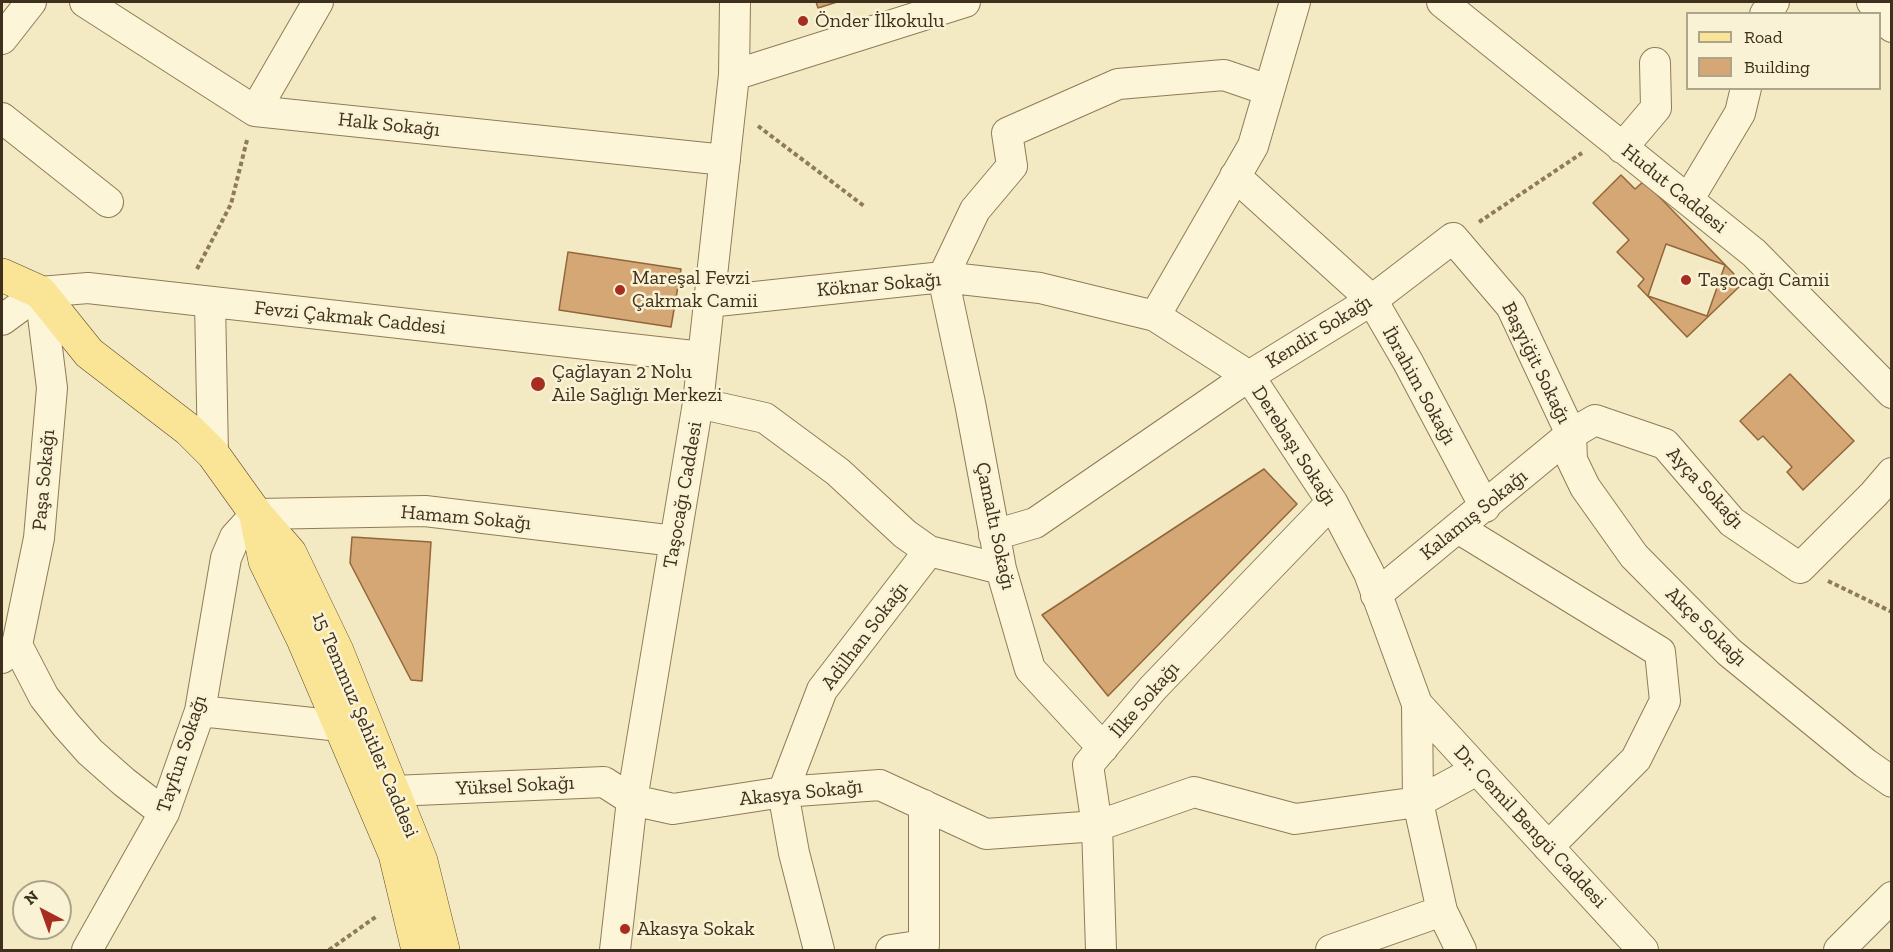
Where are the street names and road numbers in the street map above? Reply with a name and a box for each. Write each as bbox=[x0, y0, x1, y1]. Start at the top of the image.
street label: Halk Sokağı bbox=[337, 108, 441, 142]
street label: Hudut Caddesi bbox=[1617, 139, 1731, 239]
street label: Köknar Sokağı bbox=[816, 268, 942, 302]
street label: Kendir Sokağı bbox=[1262, 290, 1376, 374]
street label: Fevzi Çakmak Caddesi bbox=[253, 296, 447, 340]
street label: Başyiğit Sokağı bbox=[1496, 298, 1576, 428]
street label: İbrahim Sokağı bbox=[1377, 323, 1461, 449]
street label: Derebaşı Sokağı bbox=[1246, 382, 1342, 510]
street label: Taşocağı Caddesi bbox=[658, 420, 708, 570]
street label: Paşa Sokağı bbox=[28, 428, 60, 532]
street label: Ayça Sokağı bbox=[1661, 442, 1749, 534]
street label: Çamaltı Sokağı bbox=[970, 460, 1020, 592]
street label: Kalamış Sokağı bbox=[1415, 464, 1533, 566]
street label: Hamam Sokağı bbox=[400, 500, 532, 536]
street label: Adilhan Sokağı bbox=[817, 577, 913, 695]
street label: Akçe Sokağı bbox=[1660, 582, 1752, 672]
street label: 15 Temmuz Şehitler Caddesi bbox=[307, 609, 423, 841]
street label: İlke Sokağı bbox=[1105, 657, 1185, 743]
street label: Tayfun Sokağı bbox=[152, 692, 212, 816]
street label: Dr. Cemil Bengü Caddesi bbox=[1448, 741, 1612, 913]
street label: Yüksel Sokağı bbox=[455, 771, 575, 801]
street label: Akasya Sokağı bbox=[738, 775, 864, 811]

